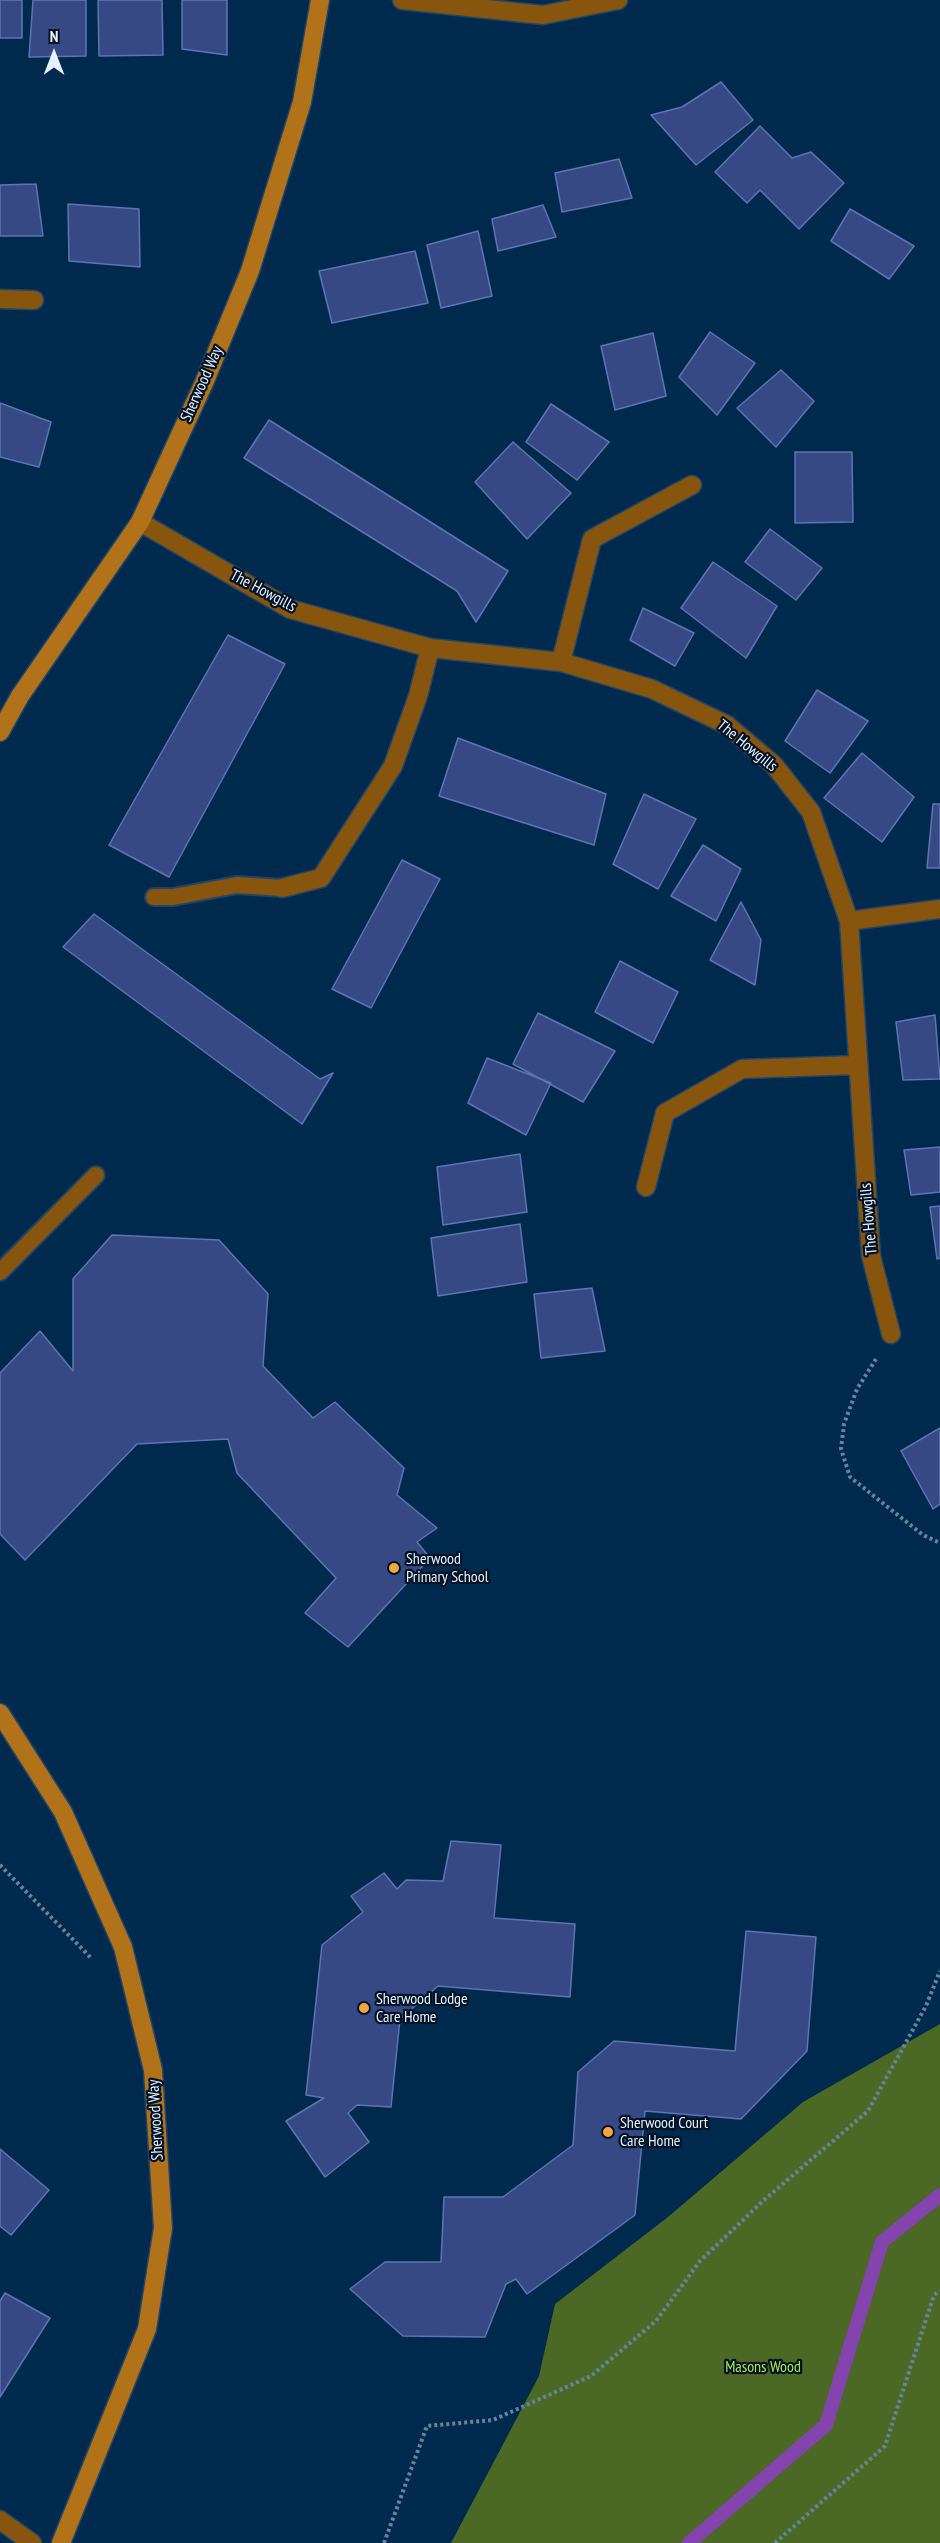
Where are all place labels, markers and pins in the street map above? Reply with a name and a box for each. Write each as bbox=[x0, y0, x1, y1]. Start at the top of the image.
place label: Sherwood Primary School bbox=[406, 1549, 488, 1587]
marker: Sherwood Primary School bbox=[387, 1561, 401, 1575]
place label: Sherwood Lodge Care Home bbox=[376, 1989, 468, 2027]
marker: Sherwood Lodge Care Home bbox=[357, 2001, 371, 2015]
place label: Sherwood Court Care Home bbox=[620, 2113, 708, 2151]
marker: Sherwood Court Care Home bbox=[601, 2125, 615, 2139]

